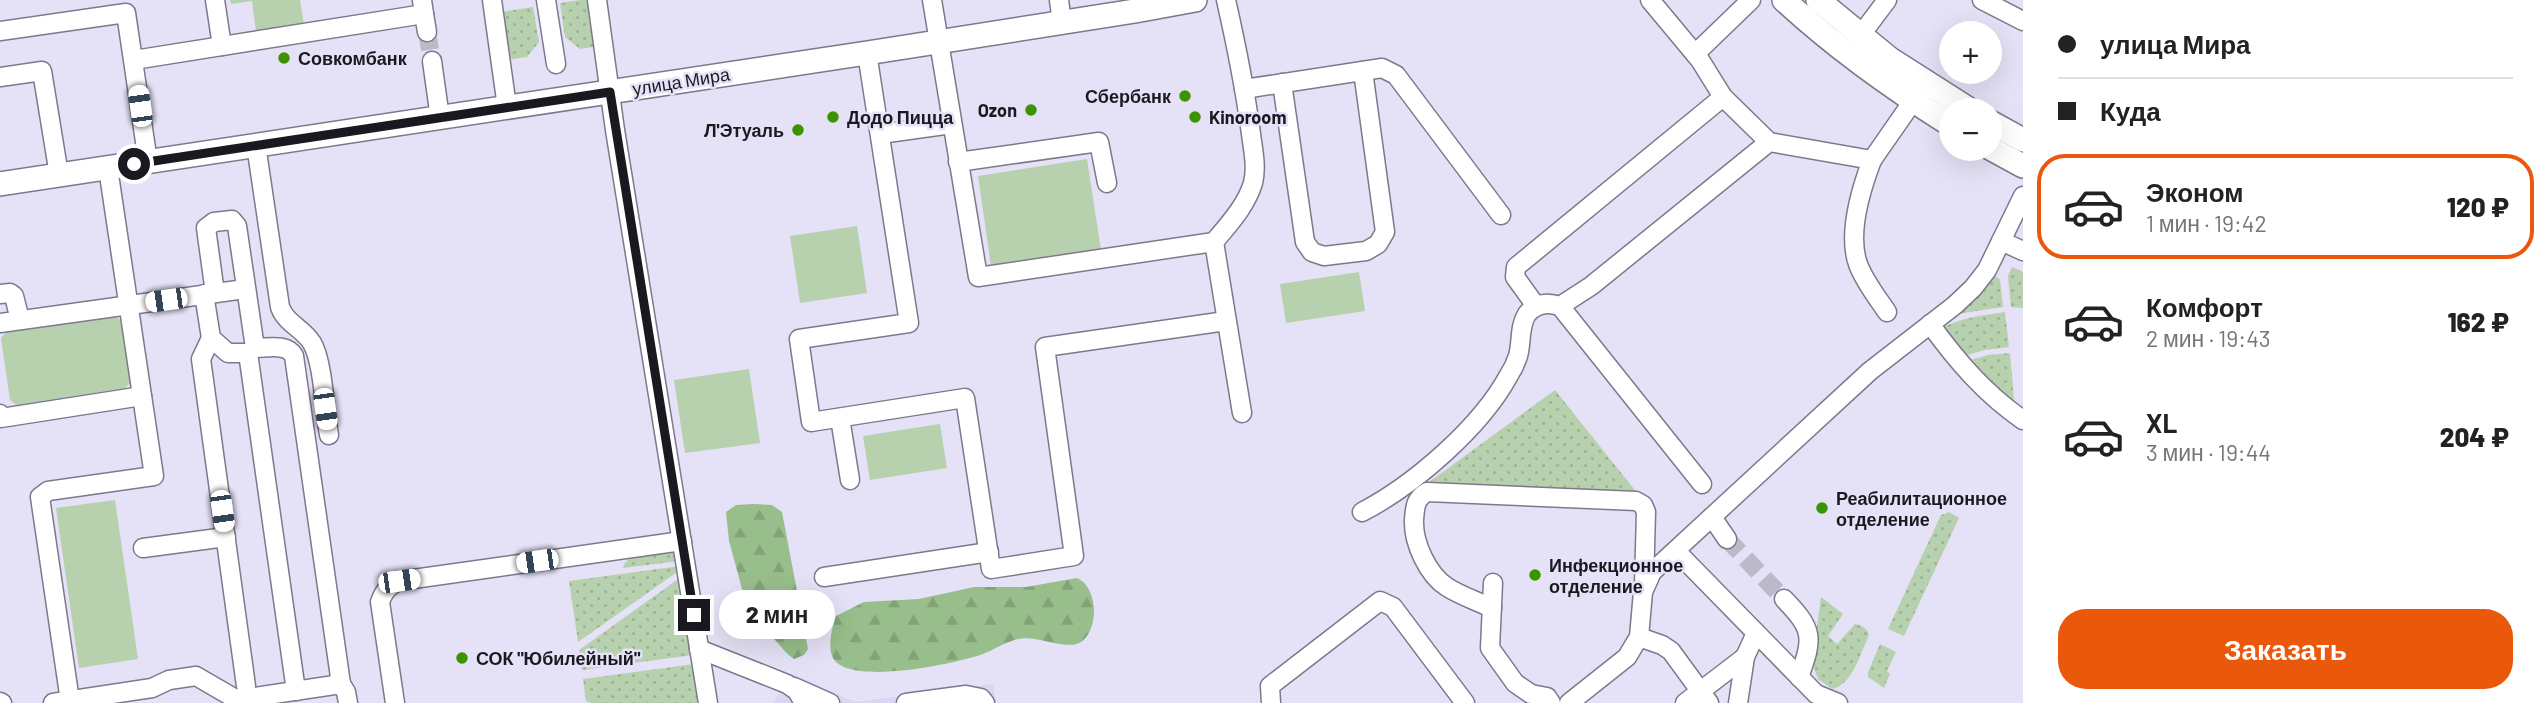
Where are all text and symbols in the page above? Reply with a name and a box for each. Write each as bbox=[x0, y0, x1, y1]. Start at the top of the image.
map controls bbox=[1939, 21, 2002, 161]
button: + bbox=[1939, 21, 2002, 84]
text: улица Мира bbox=[2100, 28, 2251, 59]
place label: Совкомбанк bbox=[298, 47, 408, 69]
marker: Совкомбанк bbox=[276, 50, 292, 66]
street label: улица Мира bbox=[631, 62, 732, 100]
car bbox=[127, 84, 154, 128]
place label: Сбербанк bbox=[1085, 85, 1172, 107]
marker: Сбербанк bbox=[1177, 88, 1193, 104]
text: Куда bbox=[2100, 95, 2161, 126]
button: − bbox=[1939, 98, 2002, 161]
place label: Ozon bbox=[978, 99, 1017, 121]
marker: Ozon bbox=[1023, 102, 1039, 118]
place label: Додо Пицца bbox=[847, 106, 954, 128]
place label: Kinoroom bbox=[1209, 106, 1286, 128]
marker: Додо Пицца bbox=[825, 109, 841, 125]
marker: Kinoroom bbox=[1187, 109, 1203, 125]
place label: Л'Этуаль bbox=[704, 119, 784, 141]
marker: Л'Этуаль bbox=[790, 122, 806, 138]
route start bbox=[118, 148, 150, 180]
icon: car bbox=[2062, 175, 2125, 238]
text: Эконом bbox=[2146, 176, 2244, 207]
text: 120 ₽ bbox=[2447, 191, 2509, 222]
text: 1 мин · 19:42 bbox=[2146, 209, 2267, 237]
car bbox=[144, 287, 189, 313]
icon: car bbox=[2062, 290, 2125, 353]
text: Комфорт bbox=[2146, 291, 2263, 322]
text: 162 ₽ bbox=[2447, 306, 2509, 337]
text: 2 мин · 19:43 bbox=[2146, 324, 2271, 352]
car bbox=[312, 387, 339, 431]
icon: car bbox=[2062, 405, 2125, 468]
text: XL bbox=[2146, 407, 2177, 438]
text: 204 ₽ bbox=[2440, 421, 2509, 452]
text: 3 мин · 19:44 bbox=[2146, 438, 2271, 466]
place label: Реабилитационное отделение bbox=[1836, 487, 2007, 530]
car bbox=[209, 489, 236, 533]
marker: Реабилитационное отделение bbox=[1814, 500, 1830, 516]
car bbox=[515, 548, 560, 574]
place label: Инфекционное отделение bbox=[1549, 554, 1683, 597]
marker: Инфекционное отделение bbox=[1527, 567, 1543, 583]
car bbox=[377, 568, 422, 594]
callout: 2 мин bbox=[718, 590, 834, 640]
route end bbox=[678, 599, 710, 631]
text: 2 мин bbox=[746, 600, 808, 628]
button: Заказать bbox=[2058, 609, 2513, 689]
place label: СОК "Юбилейный" bbox=[476, 647, 641, 669]
marker: СОК "Юбилейный" bbox=[454, 650, 470, 666]

